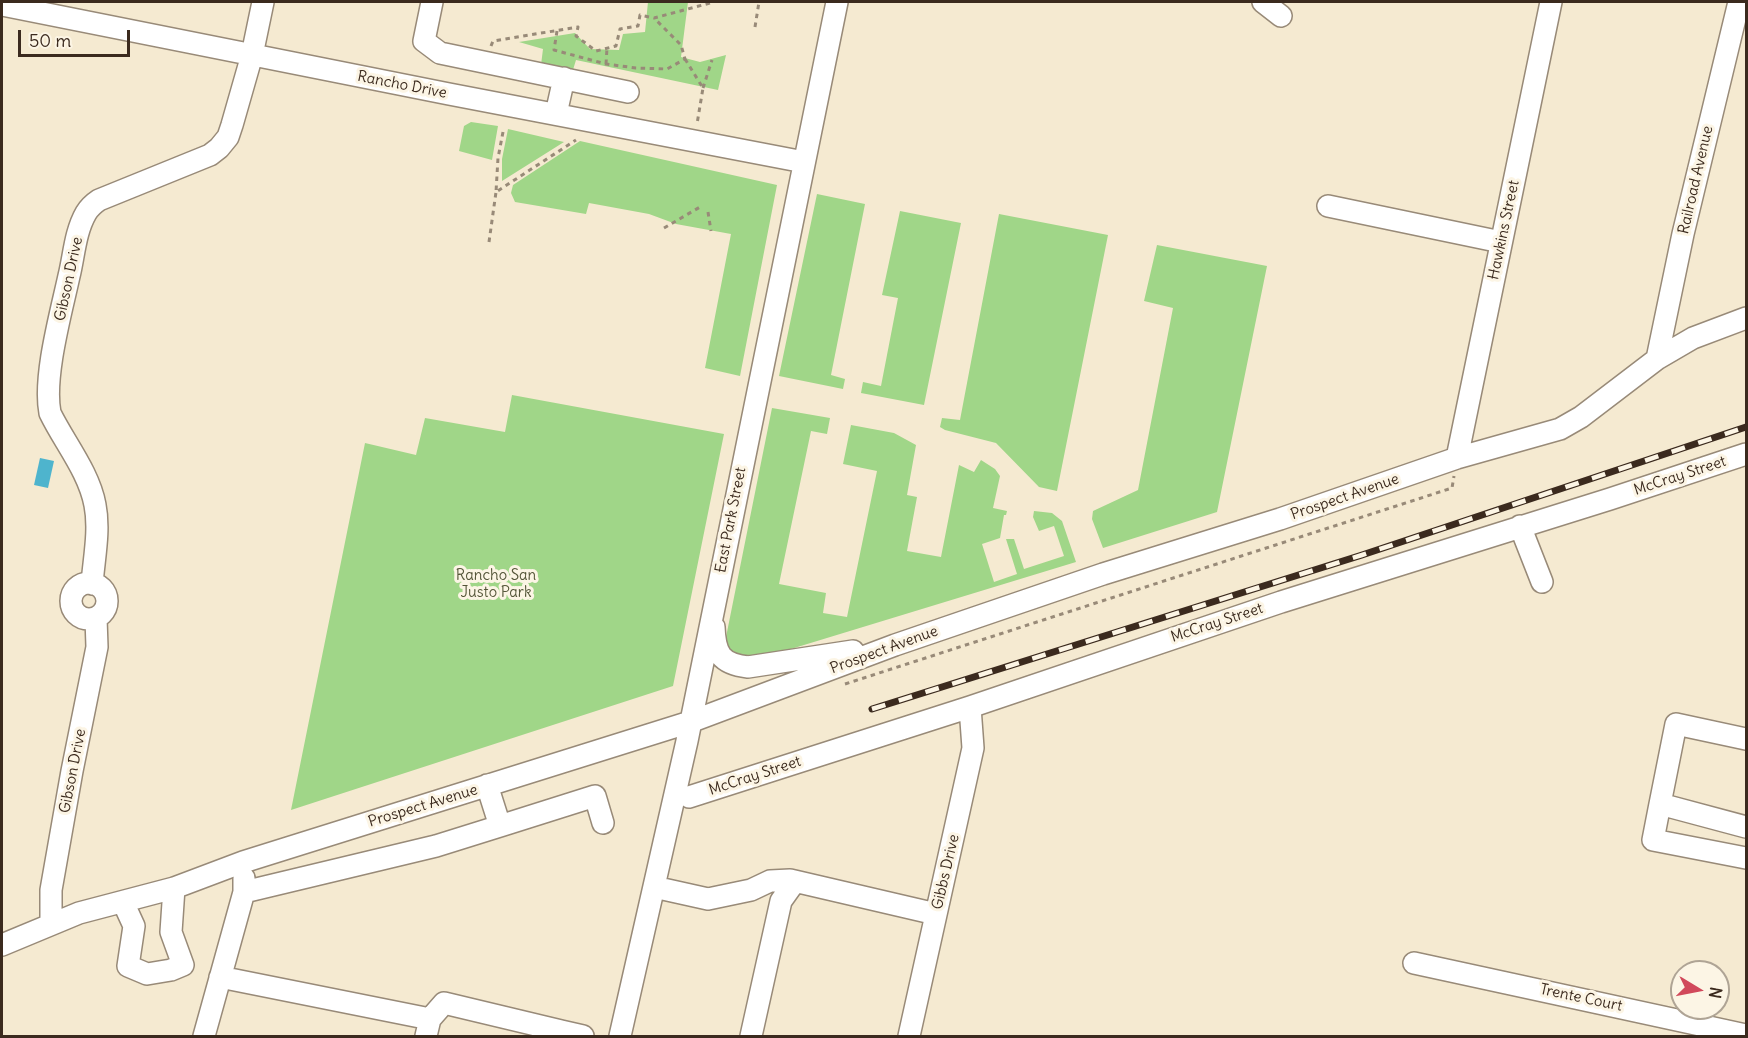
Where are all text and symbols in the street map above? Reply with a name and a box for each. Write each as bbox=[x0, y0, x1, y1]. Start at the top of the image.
scale bar bbox=[21, 18, 134, 56]
text: 50 m bbox=[29, 29, 71, 52]
street label: Rancho Drive bbox=[356, 68, 448, 102]
street label: Railroad Avenue bbox=[1675, 124, 1717, 236]
street label: Hawkins Street bbox=[1485, 179, 1523, 281]
street label: Gibson Drive bbox=[51, 235, 87, 323]
street label: McCray Street bbox=[1632, 453, 1728, 499]
street label: East Park Street bbox=[712, 466, 750, 574]
street label: Prospect Avenue bbox=[1288, 470, 1402, 524]
park label: Rancho San Justo Park bbox=[456, 567, 536, 602]
street label: McCray Street bbox=[1169, 600, 1265, 646]
street label: Prospect Avenue bbox=[828, 622, 940, 678]
street label: Gibson Drive bbox=[56, 727, 90, 815]
street label: McCray Street bbox=[707, 753, 803, 799]
street label: Prospect Avenue bbox=[366, 781, 480, 831]
street label: Gibbs Drive bbox=[929, 833, 963, 911]
north arrow bbox=[1670, 960, 1730, 1020]
street label: Trente Court bbox=[1538, 980, 1624, 1016]
text: N bbox=[1705, 986, 1727, 1000]

